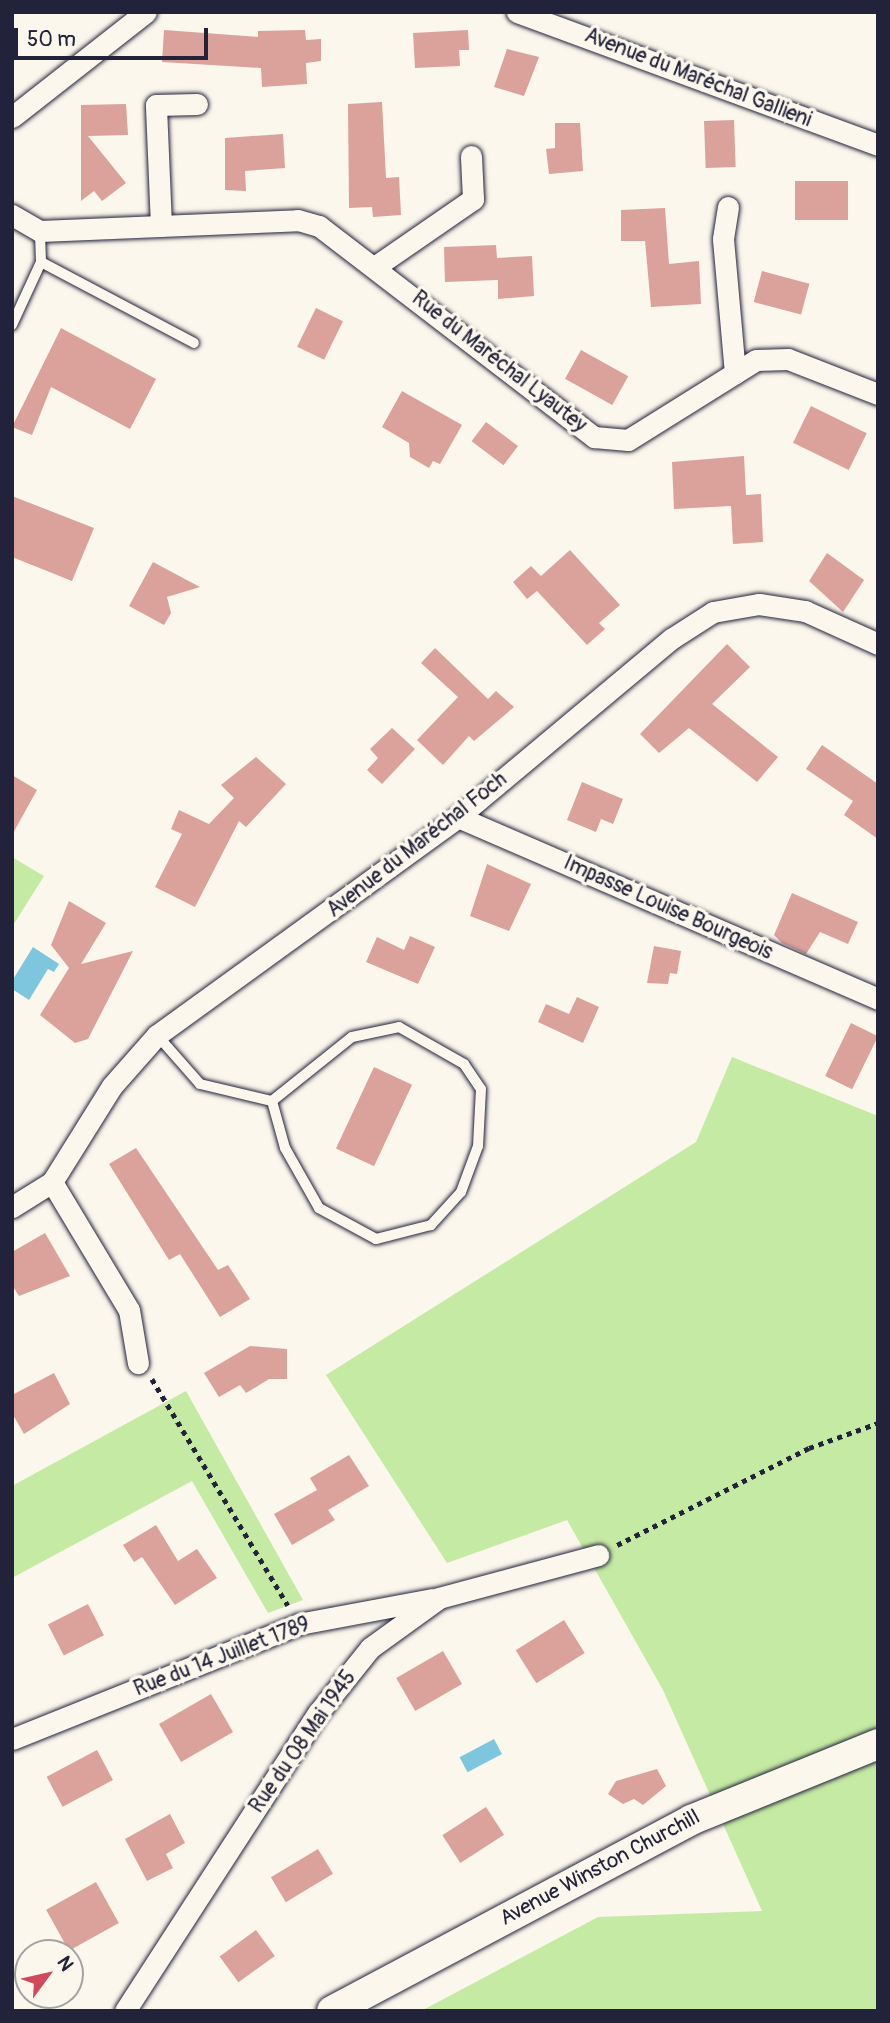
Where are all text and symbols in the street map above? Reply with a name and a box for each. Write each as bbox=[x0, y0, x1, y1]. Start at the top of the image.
scale bar bbox=[18, 14, 212, 58]
street label: Avenue du Maréchal Gallieni bbox=[581, 23, 815, 133]
text: 50 m bbox=[27, 26, 76, 53]
street label: Rue du Maréchal Lyautey bbox=[407, 286, 591, 438]
street label: Avenue du Maréchal Foch bbox=[322, 767, 512, 923]
street label: Impasse Louise Bourgeois bbox=[560, 850, 776, 966]
street label: Rue du 14 Juillet 1789 bbox=[130, 1612, 314, 1702]
street label: Rue du 08 Mai 1945 bbox=[244, 1666, 362, 1818]
street label: Avenue Winston Churchill bbox=[496, 1805, 704, 1931]
north arrow bbox=[14, 1939, 84, 2009]
text: N bbox=[51, 1952, 78, 1976]

